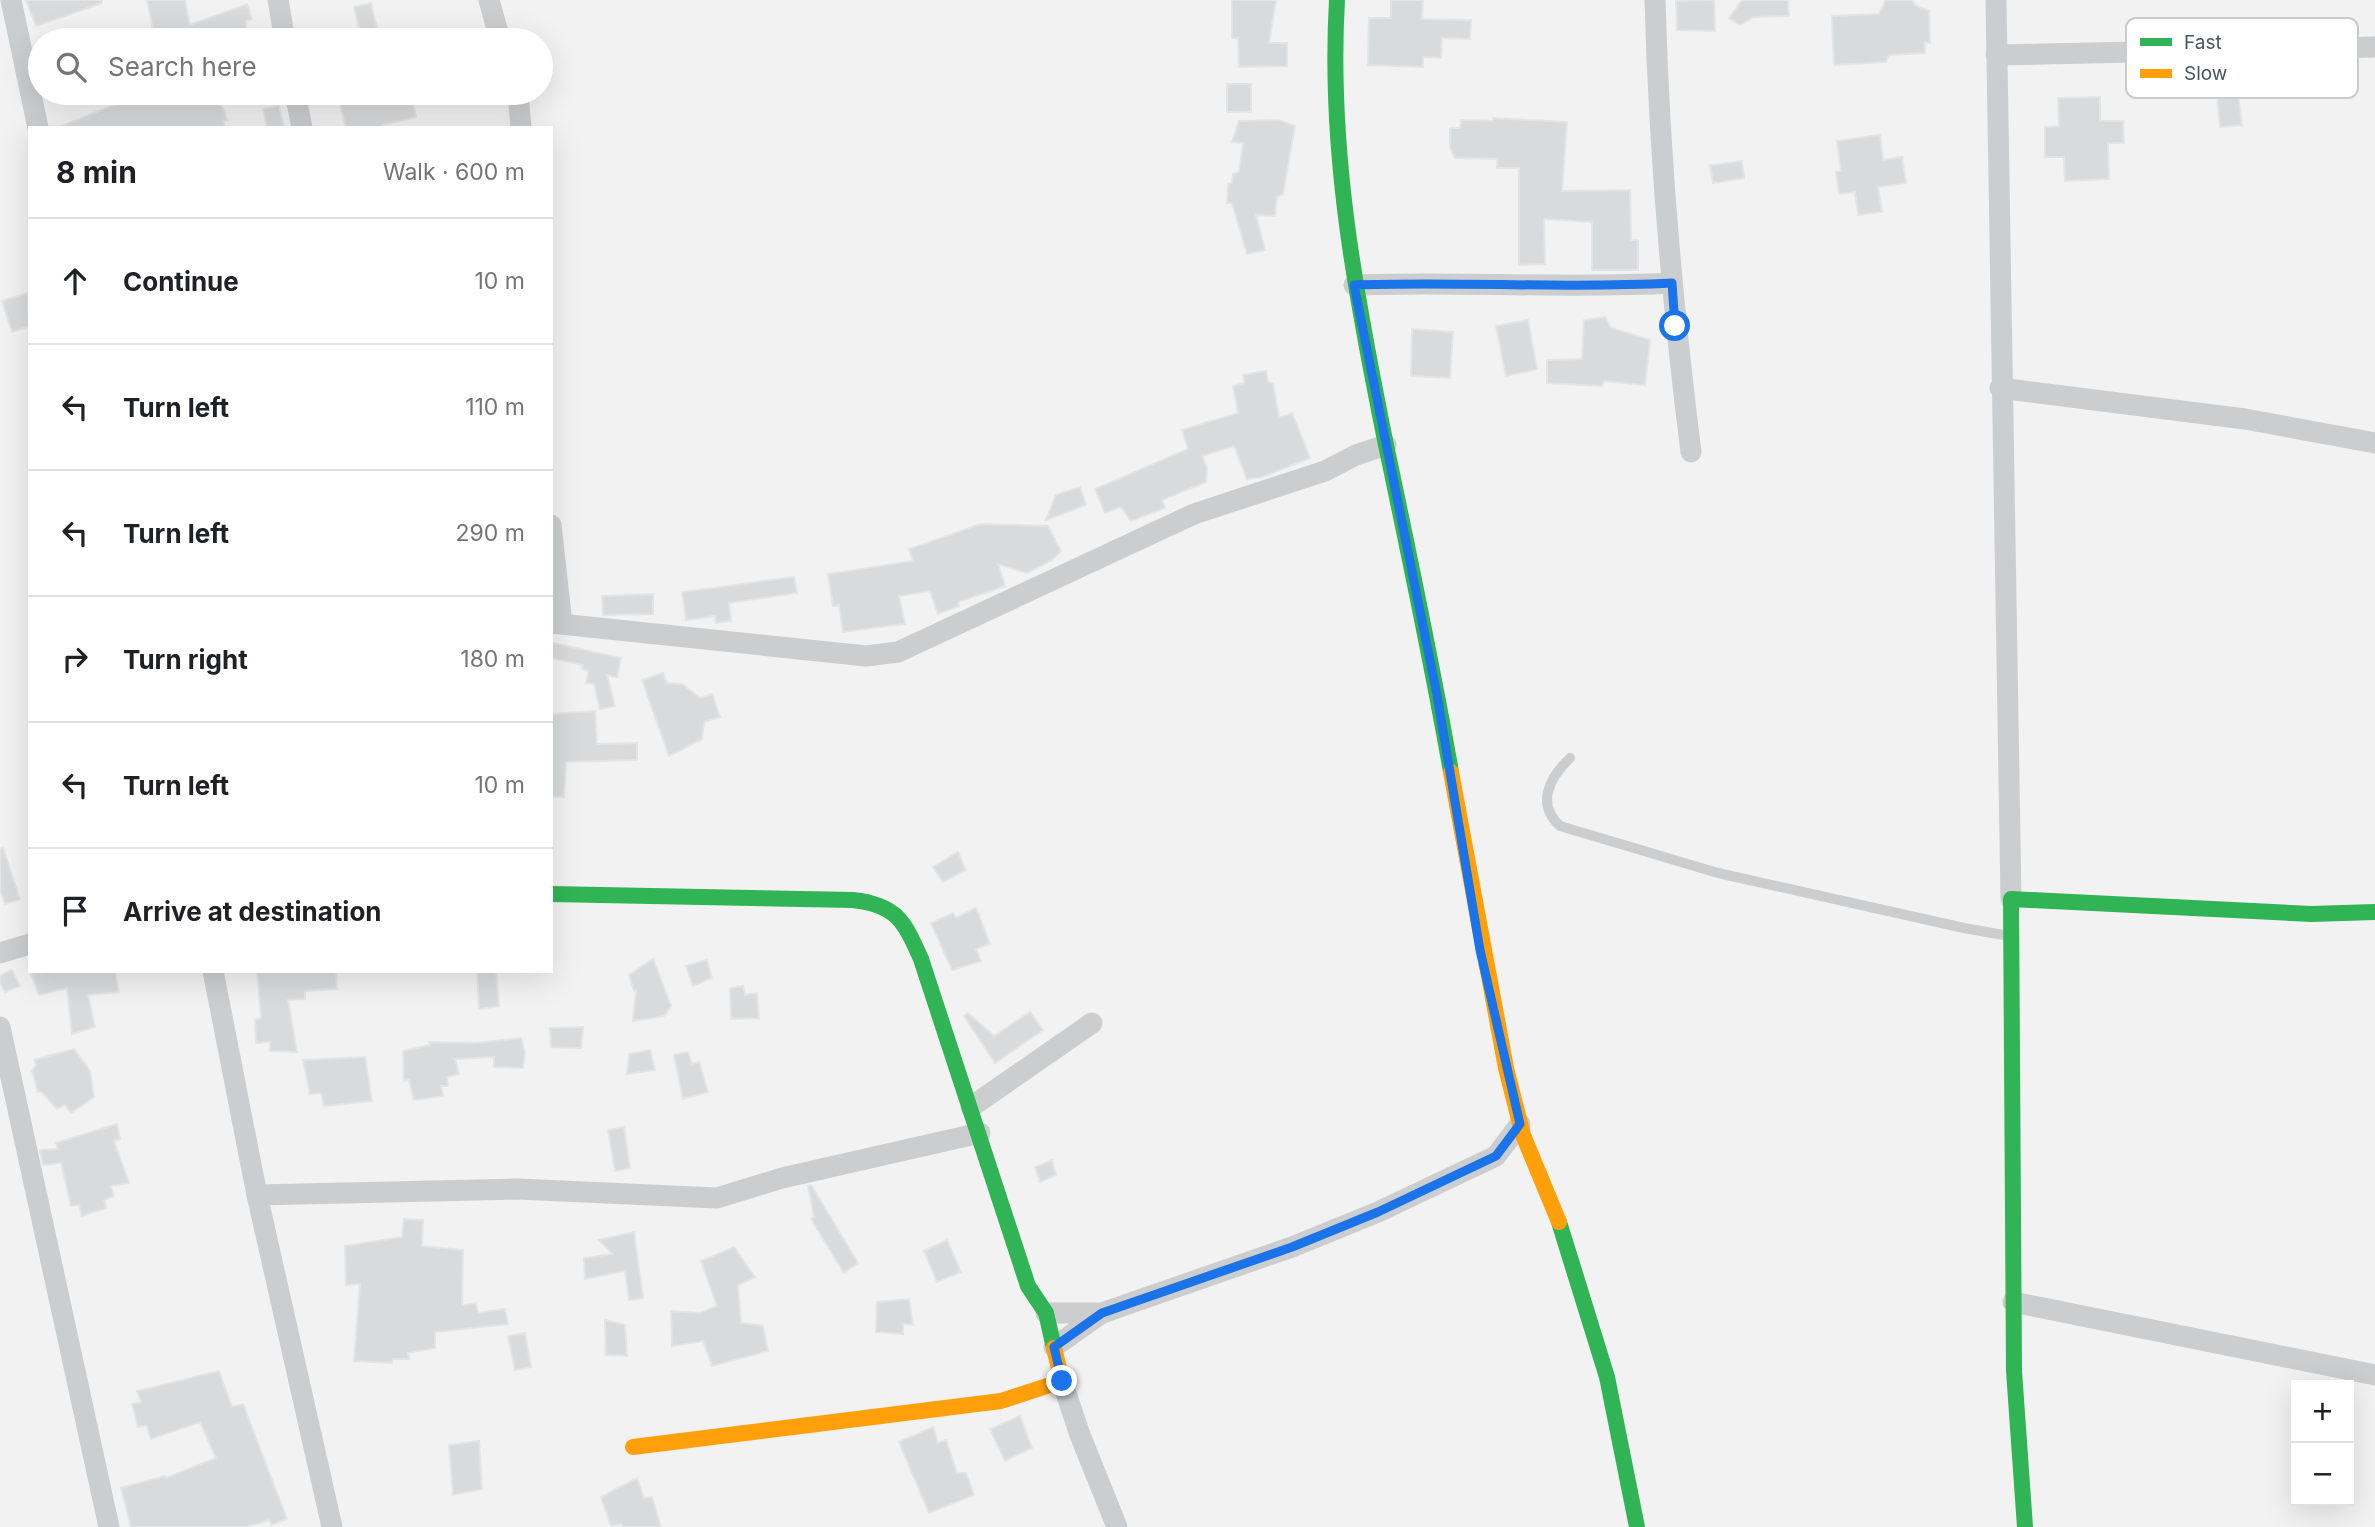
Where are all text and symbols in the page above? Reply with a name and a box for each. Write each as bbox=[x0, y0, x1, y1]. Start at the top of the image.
legend bbox=[2126, 18, 2358, 98]
search box bbox=[28, 28, 553, 105]
text: Fast bbox=[2184, 31, 2222, 54]
icon: search bbox=[52, 48, 90, 86]
text: Search here bbox=[108, 51, 257, 82]
text: Slow bbox=[2184, 62, 2227, 85]
text: 8 min bbox=[56, 154, 137, 190]
text: Walk · 600 m bbox=[383, 158, 525, 186]
icon: ahead bbox=[56, 262, 94, 300]
text: Continue bbox=[123, 266, 239, 297]
text: 10 m bbox=[475, 267, 525, 295]
route start bbox=[1659, 310, 1690, 341]
icon: left bbox=[56, 388, 94, 426]
text: Turn left bbox=[123, 392, 229, 423]
text: 110 m bbox=[465, 393, 525, 421]
icon: left bbox=[56, 514, 94, 552]
text: Turn left bbox=[123, 518, 229, 549]
text: 290 m bbox=[456, 519, 525, 547]
icon: right bbox=[56, 640, 94, 678]
text: Turn right bbox=[123, 644, 248, 675]
text: 180 m bbox=[460, 645, 525, 673]
icon: left bbox=[56, 766, 94, 804]
text: Turn left bbox=[123, 770, 229, 801]
text: 10 m bbox=[475, 771, 525, 799]
icon: arrive bbox=[56, 892, 94, 930]
text: Arrive at destination bbox=[123, 896, 382, 927]
route end bbox=[1046, 1365, 1077, 1396]
map controls bbox=[2291, 1380, 2354, 1506]
button: + bbox=[2291, 1380, 2354, 1443]
button: − bbox=[2291, 1443, 2354, 1506]

